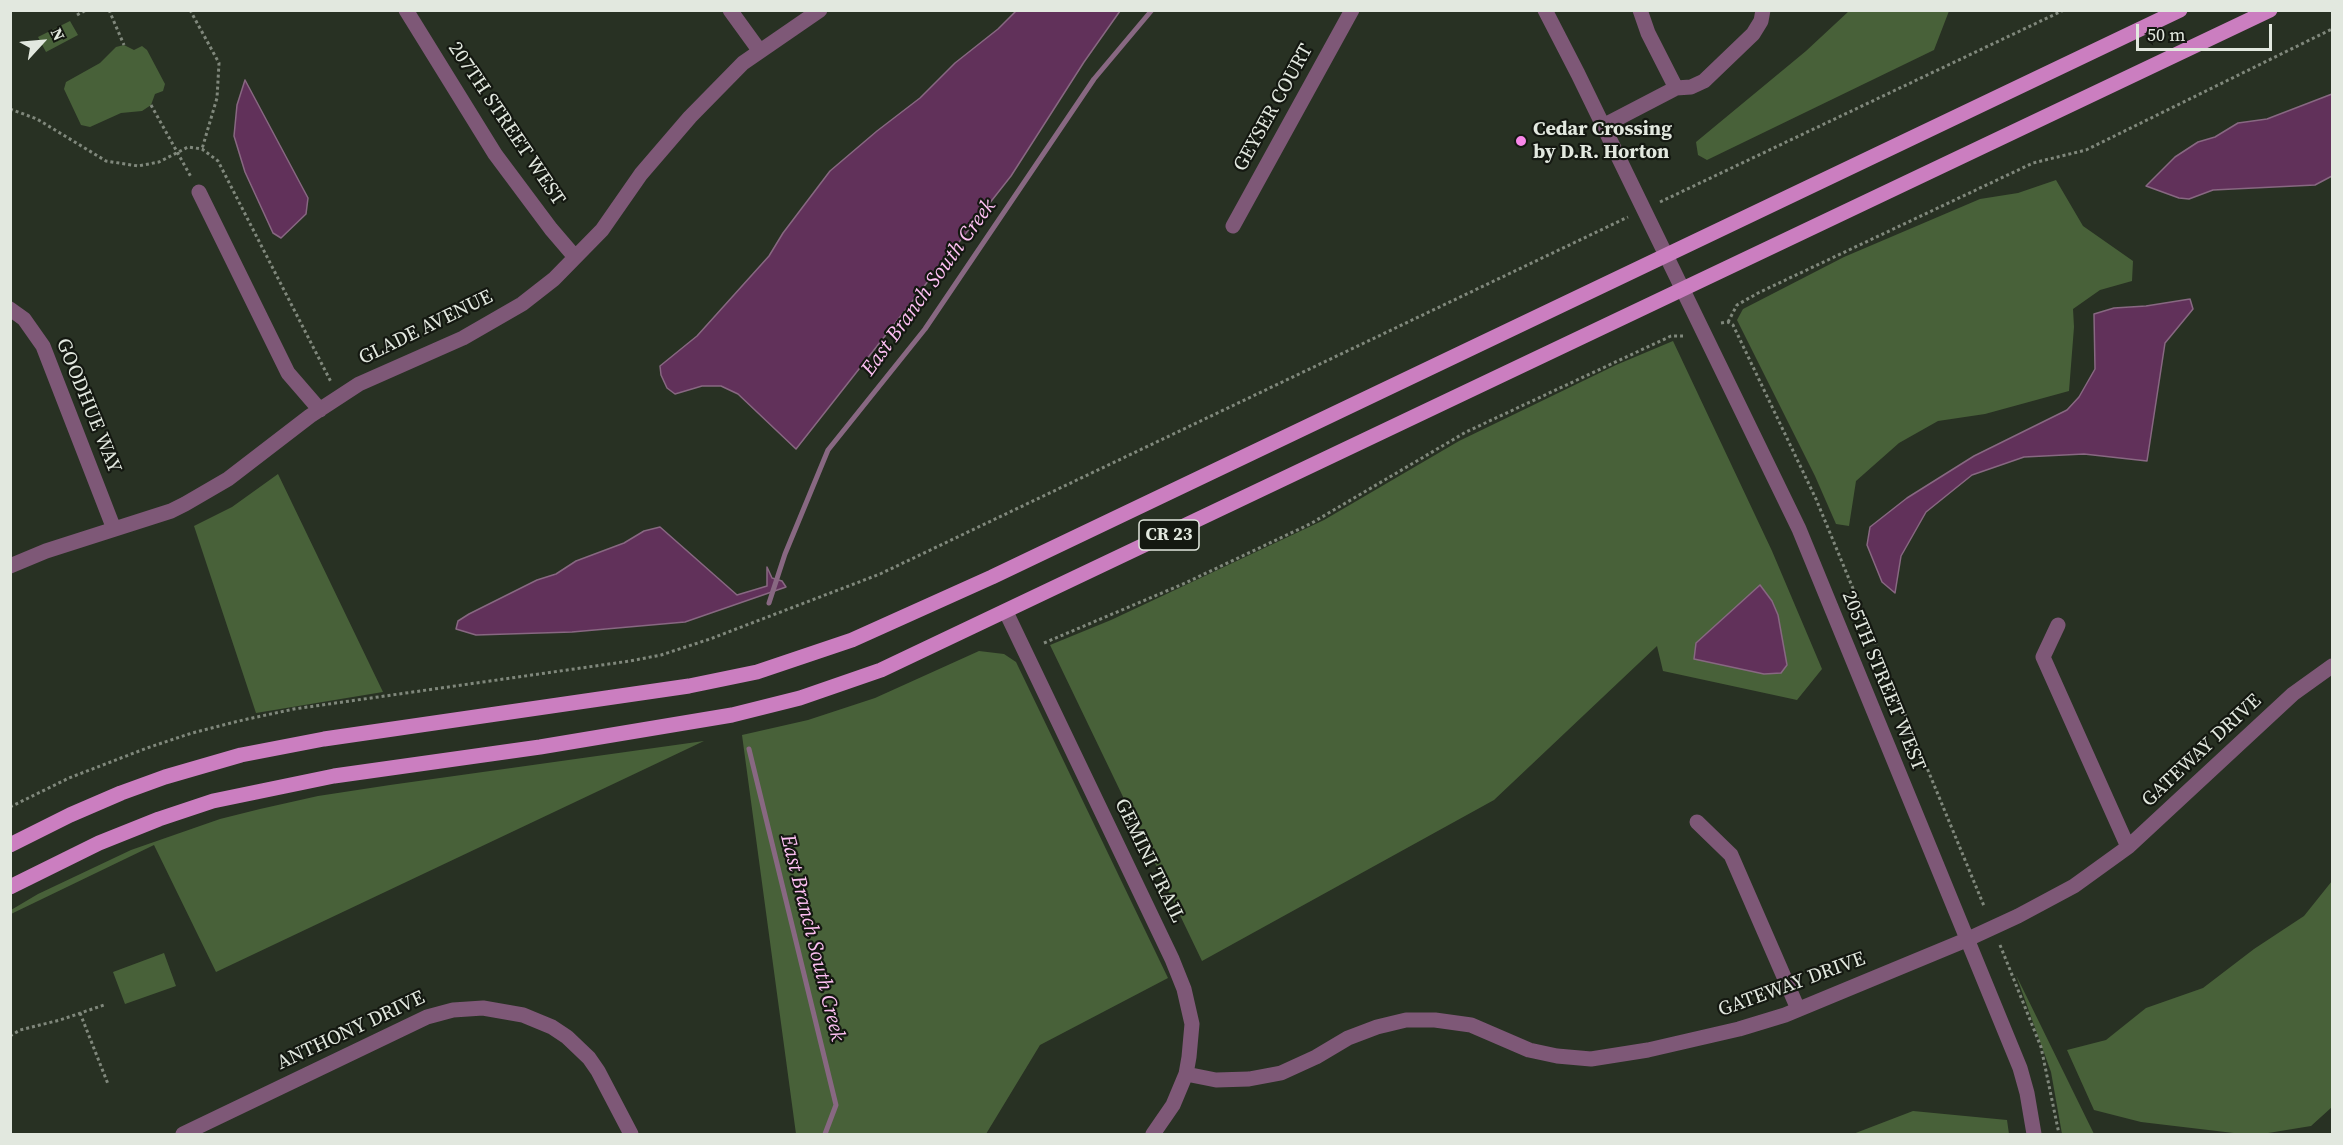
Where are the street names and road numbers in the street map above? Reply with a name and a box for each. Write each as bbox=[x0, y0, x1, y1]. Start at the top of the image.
street label: 207TH STREET WEST bbox=[442, 38, 570, 210]
street label: GEYSER COURT bbox=[1229, 40, 1319, 176]
street label: GLADE AVENUE bbox=[355, 285, 497, 371]
street label: GOODHUE WAY bbox=[50, 335, 126, 477]
road number: CR 23 bbox=[1139, 520, 1199, 550]
street label: 205TH STREET WEST bbox=[1836, 588, 1930, 774]
street label: GATEWAY DRIVE bbox=[2137, 689, 2267, 813]
street label: GEMINI TRAIL bbox=[1109, 795, 1189, 927]
street label: GATEWAY DRIVE bbox=[1715, 947, 1869, 1023]
street label: ANTHONY DRIVE bbox=[273, 986, 429, 1076]

